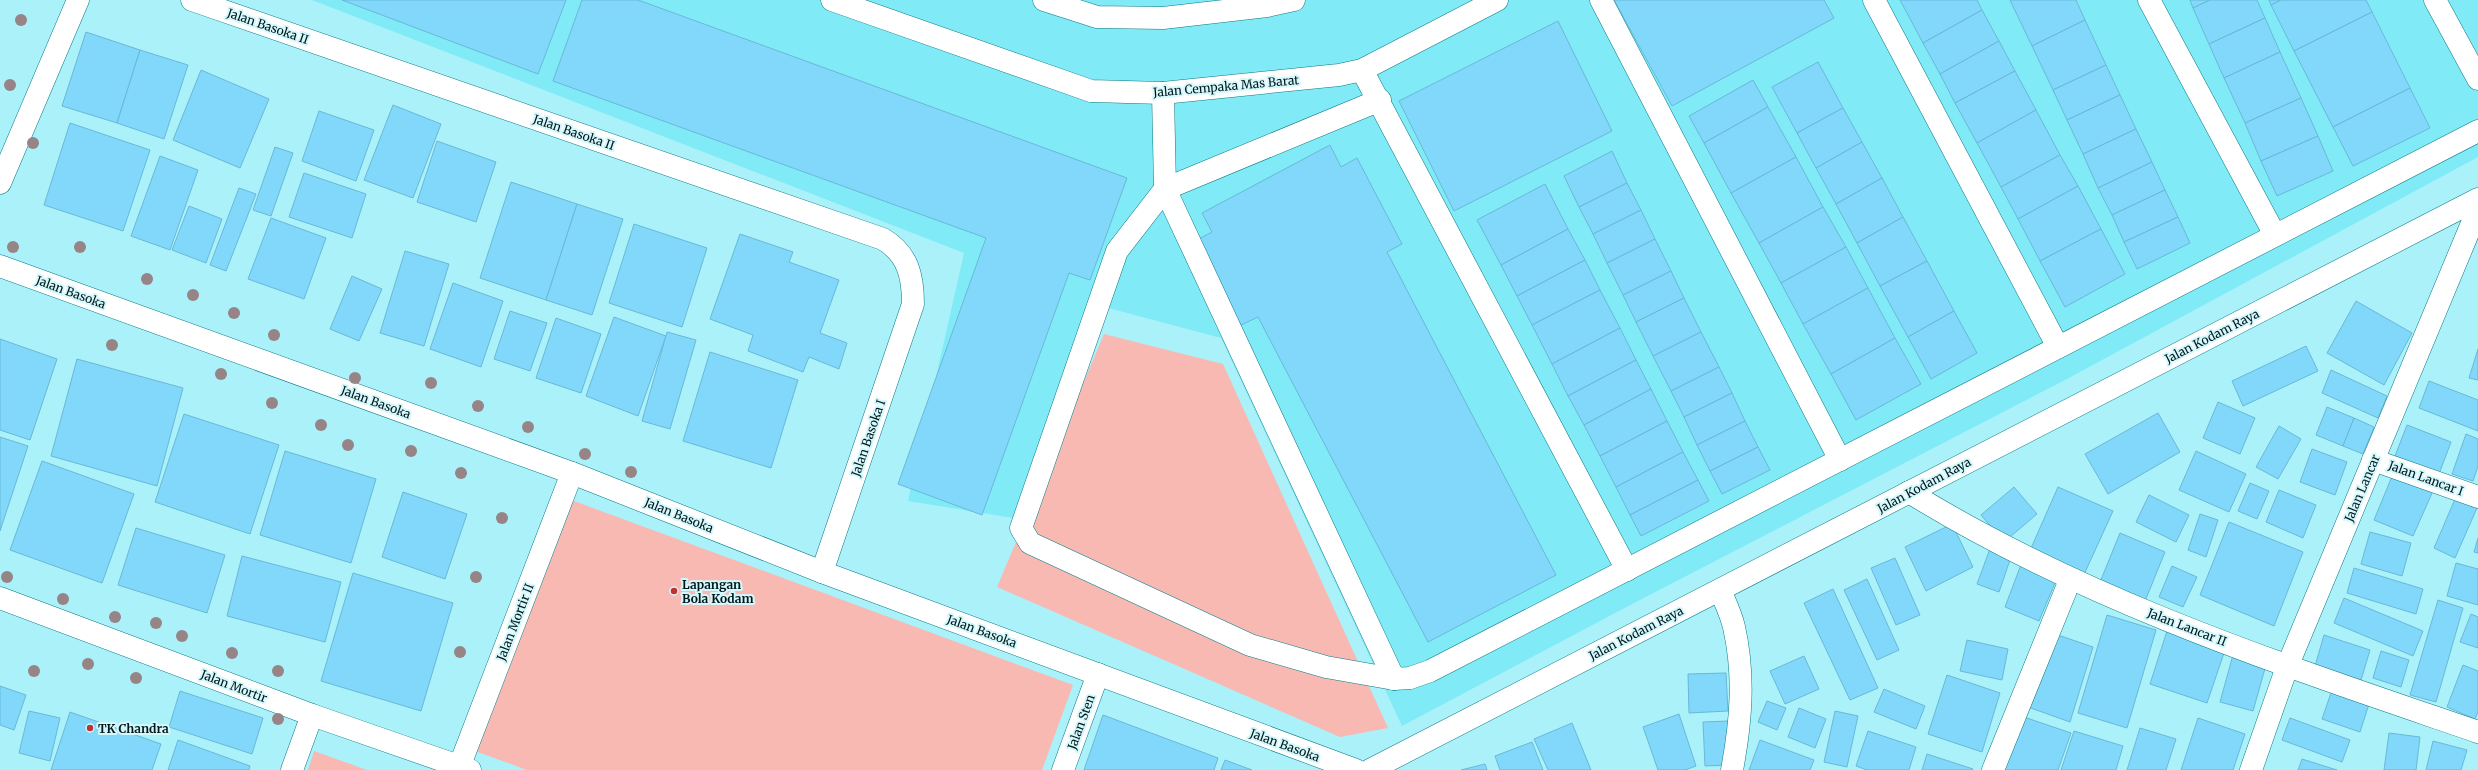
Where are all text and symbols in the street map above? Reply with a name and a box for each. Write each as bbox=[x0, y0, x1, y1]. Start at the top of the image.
street label: Jalan Basoka II bbox=[224, 5, 311, 47]
street label: Jalan Cempaka Mas Barat bbox=[1152, 72, 1300, 100]
street label: Jalan Basoka II bbox=[530, 111, 617, 153]
street label: Jalan Basoka bbox=[33, 272, 108, 312]
street label: Jalan Kodam Raya bbox=[2162, 306, 2262, 367]
street label: Jalan Basoka bbox=[338, 382, 413, 422]
street label: Jalan Basoka I bbox=[847, 397, 888, 479]
street label: Jalan Lancar bbox=[2341, 452, 2383, 525]
street label: Jalan Kodam Raya bbox=[1874, 454, 1974, 516]
street label: Jalan Lancar I bbox=[2385, 457, 2466, 499]
street label: Jalan Basoka bbox=[641, 494, 716, 536]
place label: Lapangan Bola Kodam bbox=[682, 577, 754, 606]
street label: Jalan Mortir II bbox=[493, 581, 537, 664]
marker: Lapangan Bola Kodam bbox=[669, 586, 679, 596]
street label: Jalan Kodam Raya bbox=[1586, 603, 1686, 664]
street label: Jalan Lancar II bbox=[2144, 605, 2229, 649]
street label: Jalan Basoka bbox=[944, 611, 1019, 651]
street label: Jalan Mortir bbox=[198, 666, 270, 706]
street label: Jalan Sten bbox=[1064, 692, 1098, 752]
place label: TK Chandra bbox=[98, 721, 169, 736]
marker: TK Chandra bbox=[85, 723, 95, 733]
street label: Jalan Basoka bbox=[1247, 725, 1322, 765]

